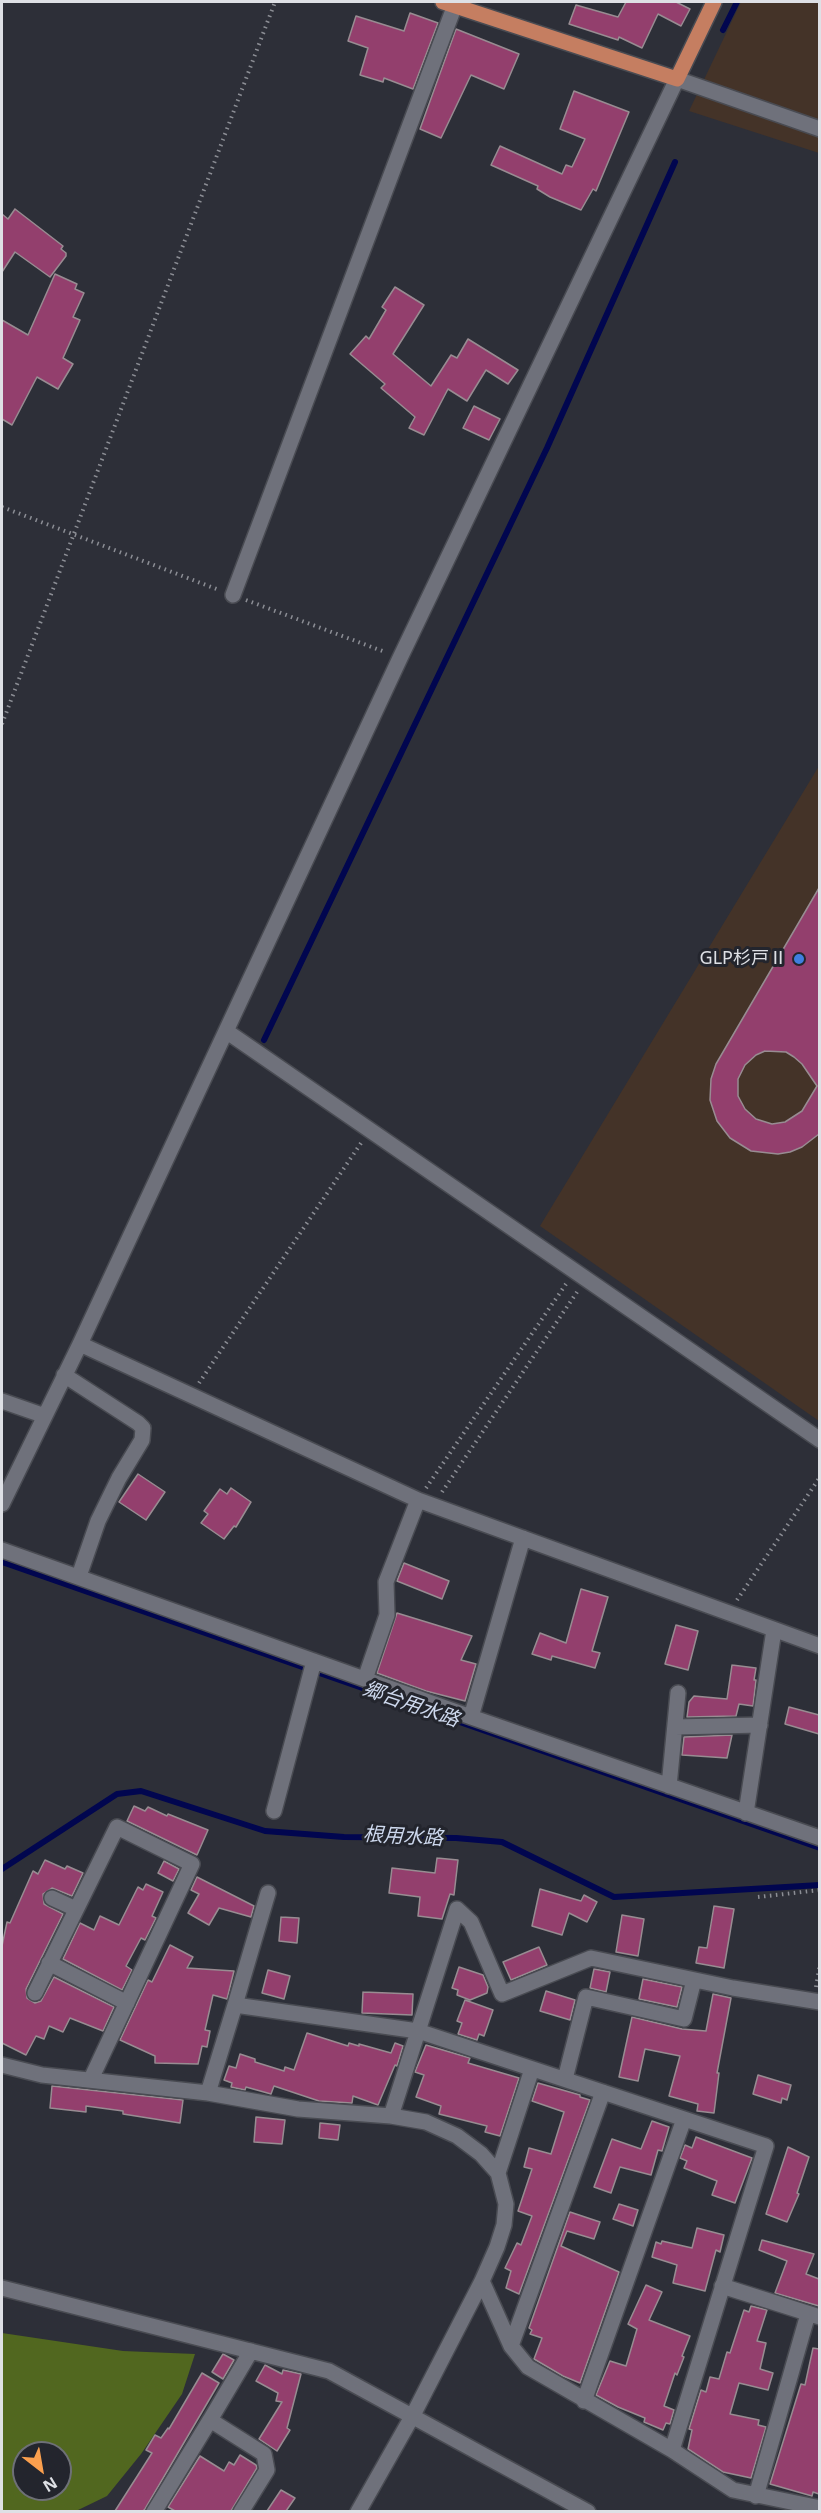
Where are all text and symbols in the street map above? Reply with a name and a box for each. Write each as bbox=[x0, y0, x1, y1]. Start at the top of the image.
place label: GLP杉戸Ⅱ bbox=[700, 948, 787, 970]
marker: GLP杉戸Ⅱ bbox=[792, 952, 806, 966]
water label: 郷台用水路 bbox=[360, 1677, 462, 1733]
water label: 根用水路 bbox=[362, 1823, 444, 1851]
north arrow bbox=[12, 2441, 72, 2501]
text: N bbox=[39, 2472, 61, 2497]

